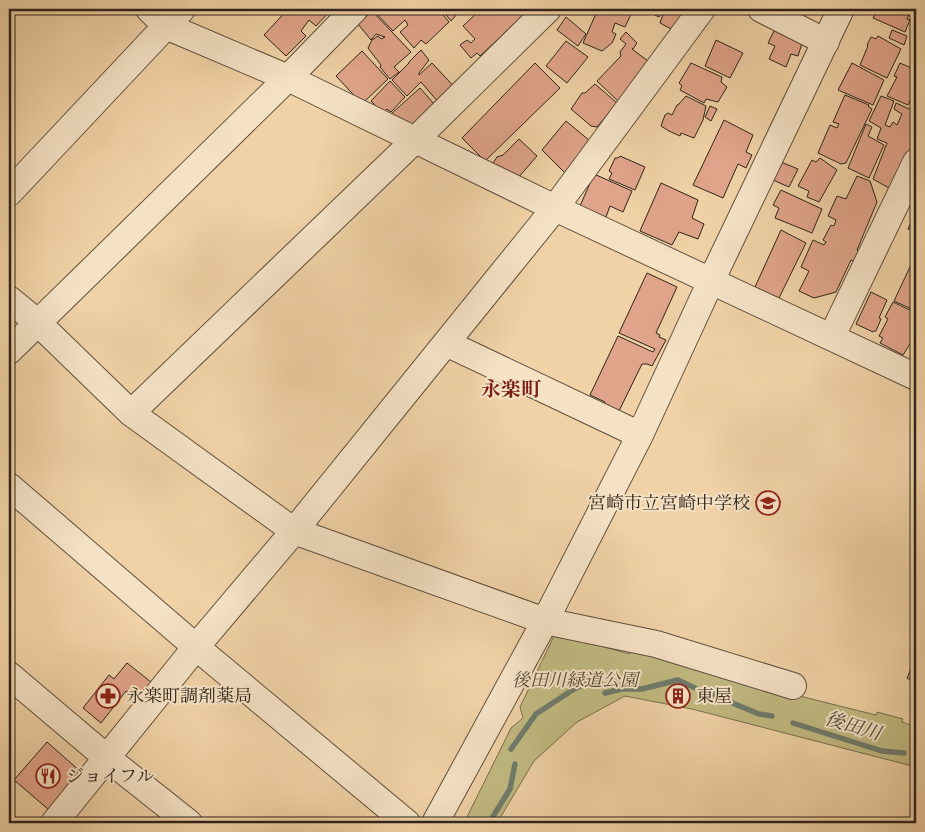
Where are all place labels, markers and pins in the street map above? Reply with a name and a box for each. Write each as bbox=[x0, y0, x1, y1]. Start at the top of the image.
school or university icon: 宮崎市立宮崎中学校 bbox=[755, 490, 781, 516]
place label: 宮崎市立宮崎中学校 bbox=[588, 493, 750, 514]
pharmacy icon: 永楽町調剤薬局 bbox=[95, 683, 121, 709]
building icon: 東屋 bbox=[665, 683, 691, 709]
place label: 永楽町調剤薬局 bbox=[126, 686, 252, 707]
place label: 東屋 bbox=[696, 686, 732, 707]
restaurant icon: ジョイフル bbox=[35, 763, 61, 789]
place label: ジョイフル bbox=[66, 766, 154, 787]

